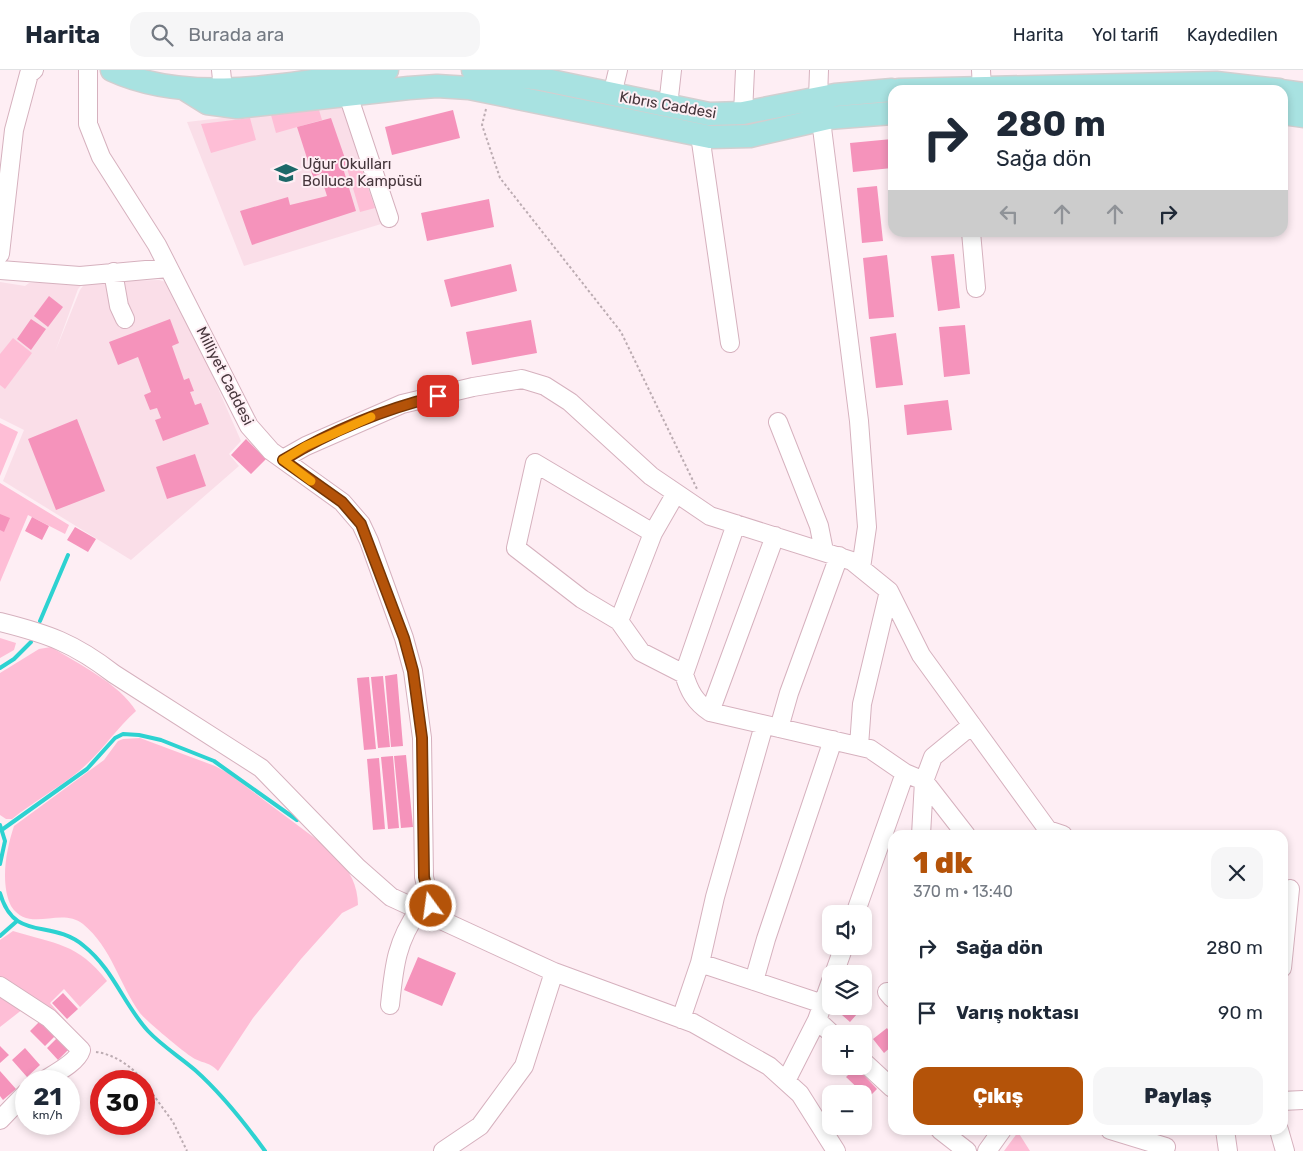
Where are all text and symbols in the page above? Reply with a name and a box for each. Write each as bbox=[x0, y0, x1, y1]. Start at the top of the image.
search box bbox=[130, 12, 480, 57]
text: Harita bbox=[25, 21, 100, 49]
icon: search bbox=[148, 21, 176, 49]
text: Burada ara bbox=[188, 23, 284, 46]
text: Harita bbox=[1013, 24, 1064, 46]
text: Yol tarifi bbox=[1092, 24, 1159, 46]
text: Kaydedilen bbox=[1187, 24, 1278, 46]
street label: Kıbrıs Caddesi bbox=[618, 88, 718, 122]
text: 280 m bbox=[996, 103, 1106, 145]
icon: right bbox=[913, 105, 978, 170]
text: Sağa dön bbox=[996, 145, 1092, 172]
place label: Uğur Okulları Bolluca Kampüsü bbox=[302, 155, 422, 190]
school or university icon: Uğur Okulları Bolluca Kampüsü bbox=[273, 160, 299, 186]
icon: left bbox=[995, 200, 1023, 228]
icon: ahead bbox=[1048, 200, 1076, 228]
icon: ahead bbox=[1101, 200, 1129, 228]
icon: right bbox=[1154, 200, 1182, 228]
street label: Milliyet Caddesi bbox=[192, 324, 258, 428]
pin bbox=[417, 375, 459, 417]
icon: arrive bbox=[424, 382, 452, 410]
text: 1 dk bbox=[913, 845, 973, 881]
button: close bbox=[1211, 847, 1263, 899]
position arrow bbox=[404, 879, 456, 931]
text: 370 m · 13:40 bbox=[913, 882, 1013, 901]
map controls bbox=[822, 905, 872, 1135]
button: sound bbox=[822, 905, 872, 955]
icon: right bbox=[913, 934, 941, 962]
text: Sağa dön bbox=[956, 936, 1043, 959]
text: 280 m bbox=[1206, 936, 1263, 959]
button: layers bbox=[822, 965, 872, 1015]
icon: arrive bbox=[913, 999, 941, 1027]
text: Varış noktası bbox=[956, 1001, 1079, 1024]
text: 90 m bbox=[1218, 1001, 1263, 1024]
button: + bbox=[822, 1025, 872, 1075]
button: Çıkış bbox=[913, 1067, 1083, 1125]
button: Paylaş bbox=[1093, 1067, 1263, 1125]
speed limit sign: 30 bbox=[90, 1070, 155, 1135]
text: 21 bbox=[33, 1082, 62, 1111]
button: − bbox=[822, 1085, 872, 1135]
text: km/h bbox=[33, 1108, 62, 1122]

